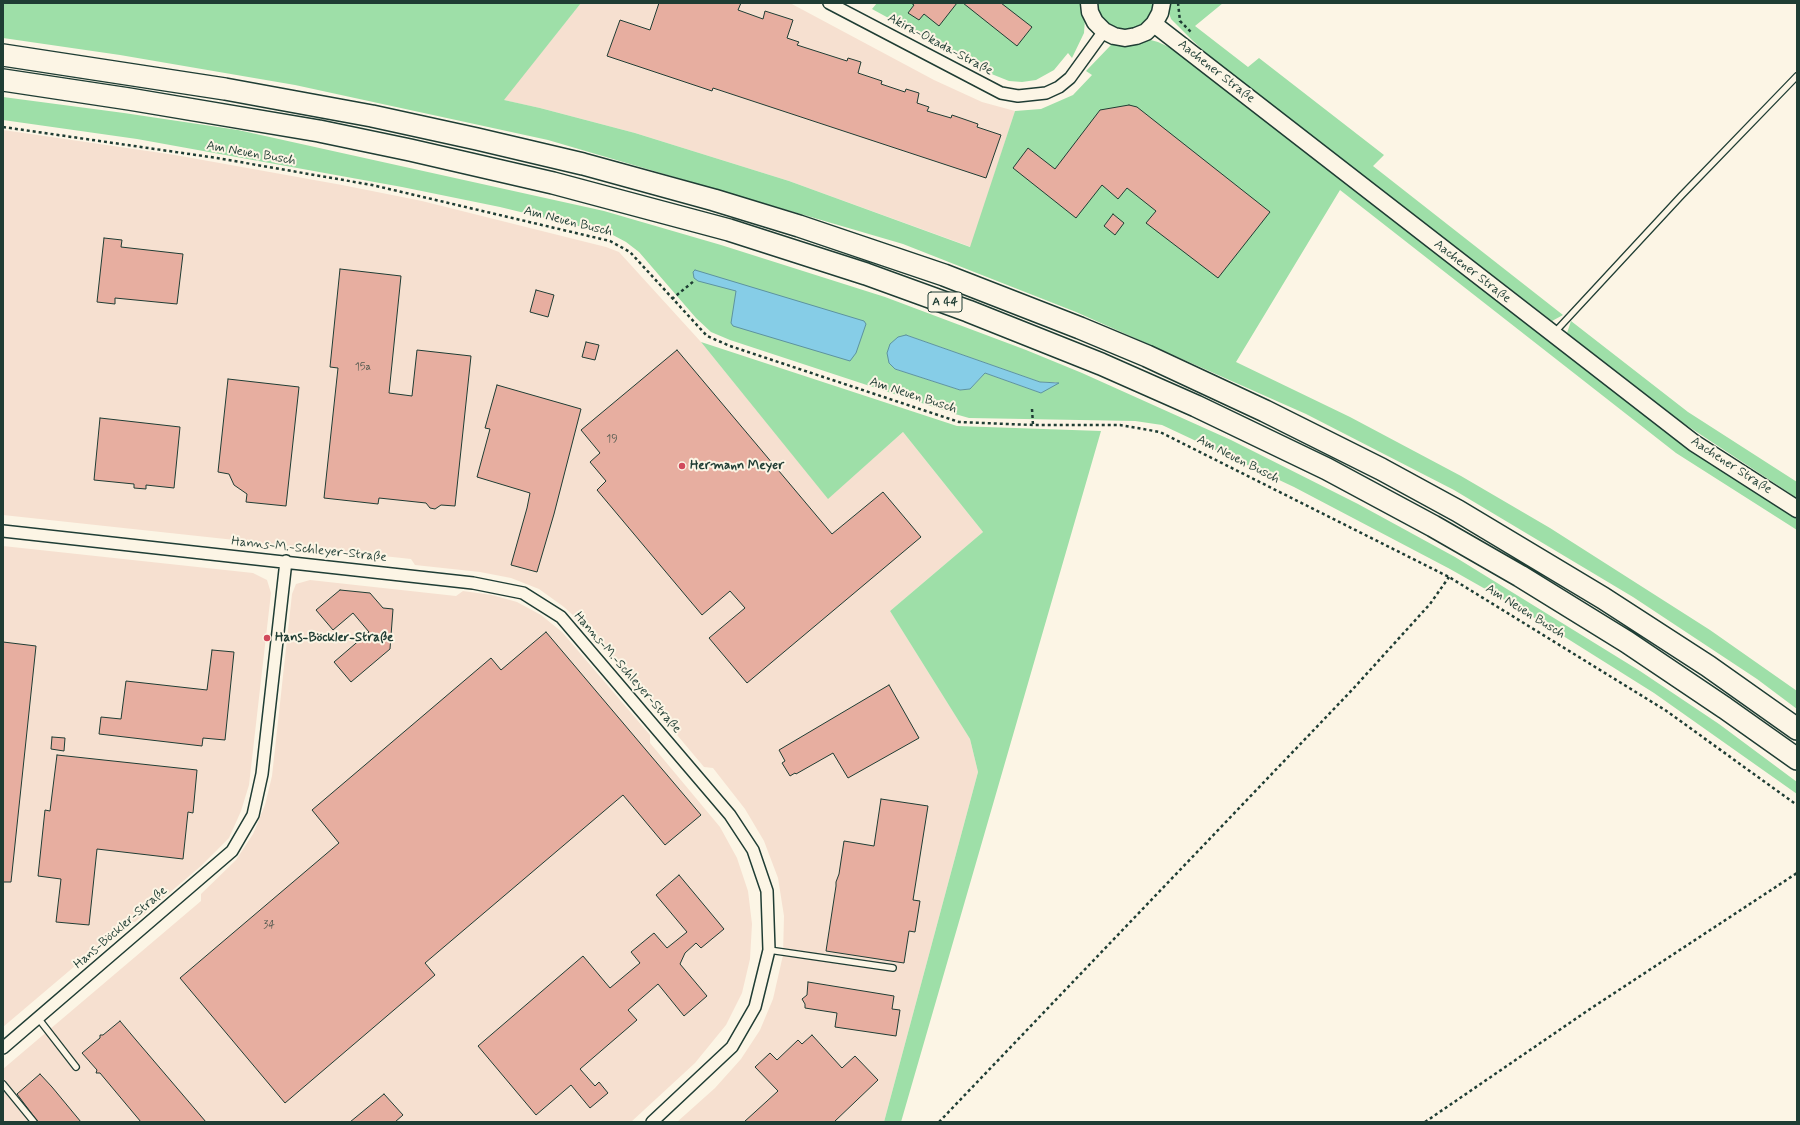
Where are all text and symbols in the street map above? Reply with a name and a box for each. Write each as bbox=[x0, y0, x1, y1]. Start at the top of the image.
street label: Akira-Okada-Straße bbox=[885, 11, 995, 79]
street label: Aachener Straße bbox=[1174, 37, 1258, 107]
street label: Am Neuen Busch bbox=[205, 138, 297, 170]
street label: Am Neuen Busch bbox=[522, 203, 614, 241]
street label: Aachener Straße bbox=[1430, 237, 1514, 307]
road number: A 44 bbox=[928, 292, 962, 312]
house number: 15a bbox=[355, 361, 371, 375]
street label: Am Neuen Busch bbox=[867, 375, 959, 417]
street label: Am Neuen Busch bbox=[1194, 432, 1282, 488]
house number: 19 bbox=[606, 433, 618, 447]
street label: Aachener Straße bbox=[1687, 434, 1775, 498]
place label: Hermann Meyer bbox=[690, 458, 784, 474]
marker: Hermann Meyer bbox=[677, 461, 687, 471]
street label: Hanns-M.-Schleyer-Straße bbox=[231, 534, 387, 566]
street label: Am Neuen Busch bbox=[1482, 581, 1568, 643]
street label: Hanns-M.-Schleyer-Straße bbox=[570, 609, 684, 737]
place label: Hans-Böckler-Straße bbox=[275, 630, 393, 646]
marker: Hans-Böckler-Straße bbox=[262, 633, 272, 643]
street label: Hans-Böckler-Straße bbox=[71, 883, 171, 973]
house number: 34 bbox=[263, 919, 275, 933]

